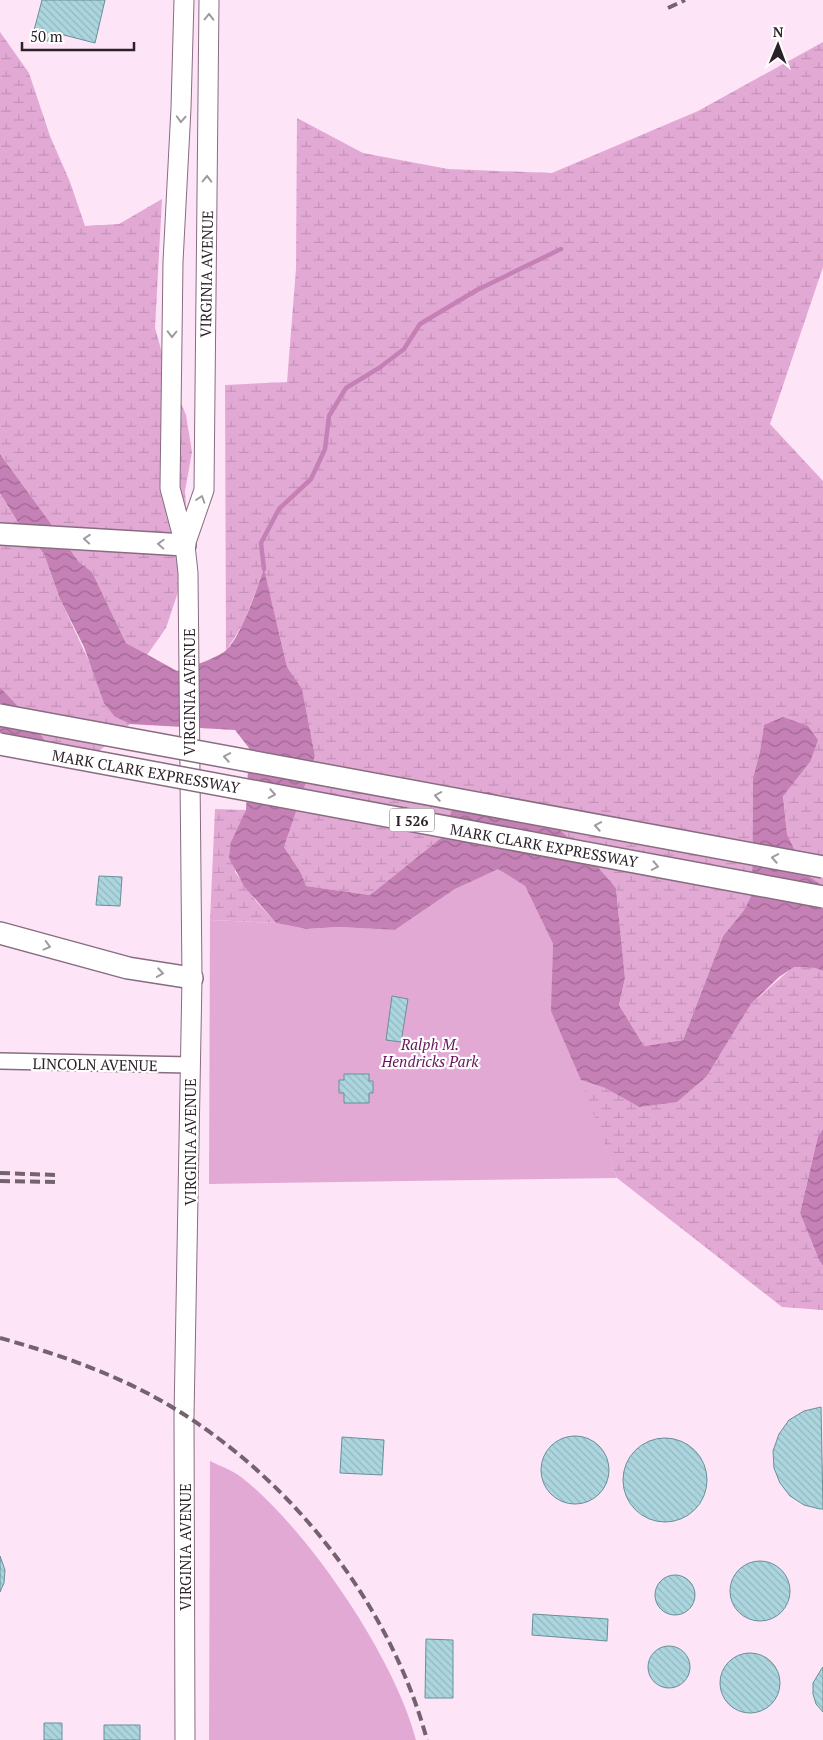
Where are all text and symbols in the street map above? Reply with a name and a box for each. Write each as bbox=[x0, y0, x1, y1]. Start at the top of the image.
one-way arrow bbox=[204, 12, 214, 20]
scale bar bbox=[22, 20, 135, 52]
north arrow bbox=[753, 20, 803, 70]
text: N bbox=[773, 22, 784, 41]
text: 50 m bbox=[30, 26, 63, 46]
one-way arrow bbox=[175, 115, 186, 123]
one-way arrow bbox=[202, 175, 212, 182]
street label: VIRGINIA AVENUE bbox=[195, 210, 217, 338]
one-way arrow bbox=[167, 330, 177, 338]
one-way arrow bbox=[195, 495, 205, 503]
one-way arrow bbox=[83, 534, 91, 545]
one-way arrow bbox=[156, 538, 164, 549]
street label: VIRGINIA AVENUE bbox=[179, 628, 199, 756]
street label: MARK CLARK EXPRESSWAY bbox=[50, 745, 242, 797]
one-way arrow bbox=[222, 753, 231, 763]
one-way arrow bbox=[267, 789, 276, 799]
one-way arrow bbox=[434, 792, 443, 802]
road number: I 526 bbox=[390, 808, 434, 832]
street label: MARK CLARK EXPRESSWAY bbox=[448, 819, 640, 871]
one-way arrow bbox=[594, 821, 602, 831]
one-way arrow bbox=[771, 854, 779, 864]
one-way arrow bbox=[651, 860, 659, 870]
one-way arrow bbox=[43, 940, 51, 951]
one-way arrow bbox=[156, 968, 165, 978]
park label: Ralph M. Hendricks Park bbox=[381, 1034, 479, 1071]
street label: LINCOLN AVENUE bbox=[32, 1053, 158, 1075]
street label: VIRGINIA AVENUE bbox=[180, 1078, 200, 1206]
street label: VIRGINIA AVENUE bbox=[175, 1483, 195, 1611]

